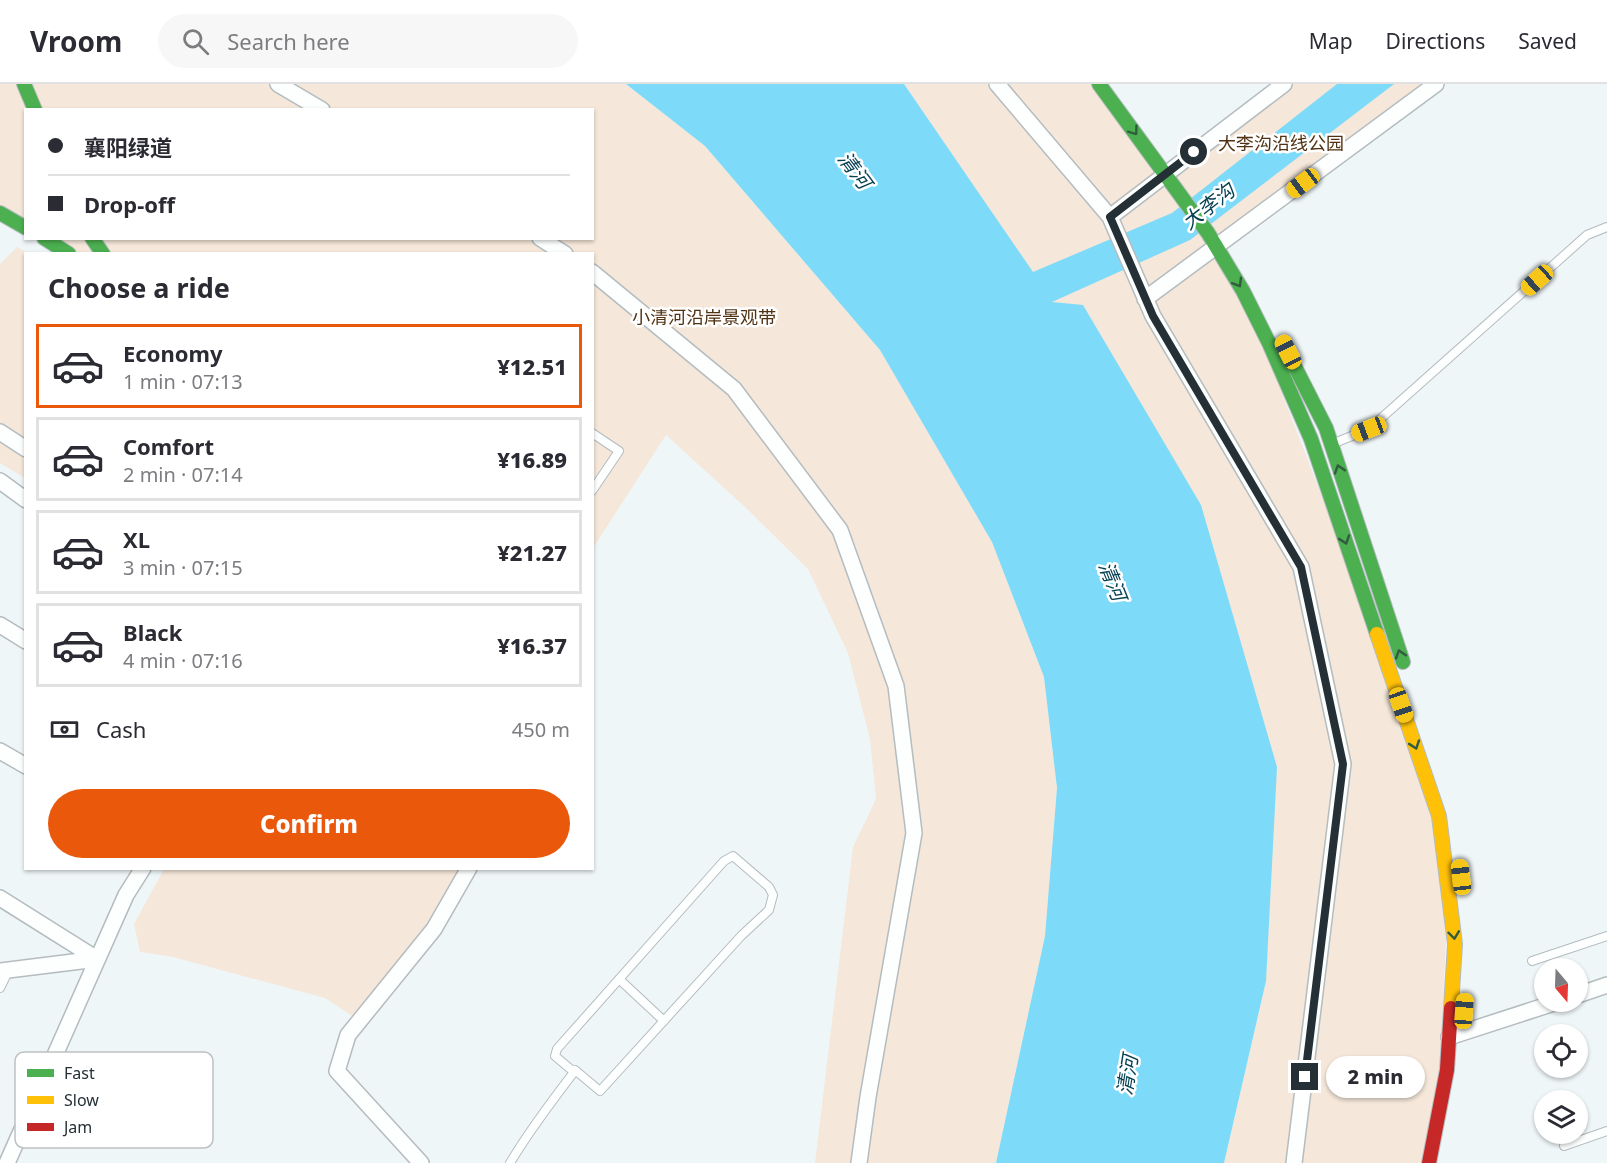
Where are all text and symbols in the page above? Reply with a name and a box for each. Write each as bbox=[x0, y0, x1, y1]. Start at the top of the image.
search box bbox=[158, 14, 578, 68]
text: Vroom bbox=[30, 22, 122, 60]
icon: search bbox=[179, 25, 212, 58]
text: Search here bbox=[227, 26, 350, 56]
text: Map bbox=[1309, 27, 1353, 55]
text: Directions bbox=[1386, 27, 1485, 55]
text: Saved bbox=[1518, 27, 1577, 55]
one-way arrow bbox=[1127, 124, 1138, 135]
park label: 大李沟沿线公园 bbox=[1218, 131, 1344, 155]
text: 襄阳绿道 bbox=[84, 132, 172, 162]
route start bbox=[1180, 138, 1207, 165]
water label: 清河 bbox=[832, 146, 880, 197]
car bbox=[1283, 165, 1323, 201]
water label: 大李沟 bbox=[1176, 176, 1242, 235]
text: Drop-off bbox=[84, 189, 175, 219]
car bbox=[1518, 261, 1556, 299]
text: Choose a ride bbox=[48, 269, 230, 306]
one-way arrow bbox=[1231, 277, 1243, 287]
park label: 小清河沿岸景观带 bbox=[632, 305, 776, 329]
car bbox=[1272, 332, 1304, 372]
text: Economy bbox=[123, 338, 222, 368]
icon: car bbox=[51, 339, 105, 393]
text: ¥12.51 bbox=[497, 351, 567, 381]
text: 1 min · 07:13 bbox=[123, 368, 243, 395]
car bbox=[1349, 414, 1389, 444]
text: Comfort bbox=[123, 431, 214, 461]
icon: car bbox=[51, 432, 105, 486]
text: ¥16.89 bbox=[497, 444, 567, 474]
text: 2 min · 07:14 bbox=[123, 461, 243, 488]
one-way arrow bbox=[1334, 464, 1346, 475]
text: XL bbox=[123, 524, 150, 554]
icon: car bbox=[51, 525, 105, 579]
one-way arrow bbox=[1338, 534, 1351, 545]
text: ¥21.27 bbox=[497, 537, 567, 567]
text: 3 min · 07:15 bbox=[123, 554, 243, 581]
water label: 清河 bbox=[1093, 557, 1135, 608]
text: Black bbox=[123, 617, 182, 647]
icon: car bbox=[51, 618, 105, 672]
text: ¥16.37 bbox=[497, 630, 567, 660]
text: 4 min · 07:16 bbox=[123, 647, 243, 674]
one-way arrow bbox=[1395, 649, 1408, 660]
car bbox=[1387, 685, 1415, 725]
icon: cash bbox=[48, 713, 81, 746]
text: Cash bbox=[96, 714, 146, 744]
text: 450 m bbox=[512, 716, 570, 743]
one-way arrow bbox=[1407, 739, 1420, 750]
button: Confirm bbox=[48, 789, 570, 858]
car bbox=[1450, 858, 1472, 896]
one-way arrow bbox=[1447, 930, 1460, 939]
north arrow bbox=[1534, 958, 1588, 1012]
map controls bbox=[1534, 958, 1588, 1144]
car bbox=[1454, 992, 1474, 1030]
button: locate bbox=[1534, 1024, 1588, 1078]
water label: 清河 bbox=[1111, 1049, 1144, 1097]
legend bbox=[15, 1052, 213, 1148]
callout: 2 min bbox=[1326, 1056, 1425, 1098]
text: Fast bbox=[64, 1062, 95, 1084]
route end bbox=[1291, 1063, 1318, 1090]
text: 2 min bbox=[1348, 1063, 1403, 1090]
text: Slow bbox=[64, 1089, 99, 1111]
button: layers bbox=[1534, 1090, 1588, 1144]
text: Jam bbox=[62, 1116, 92, 1138]

